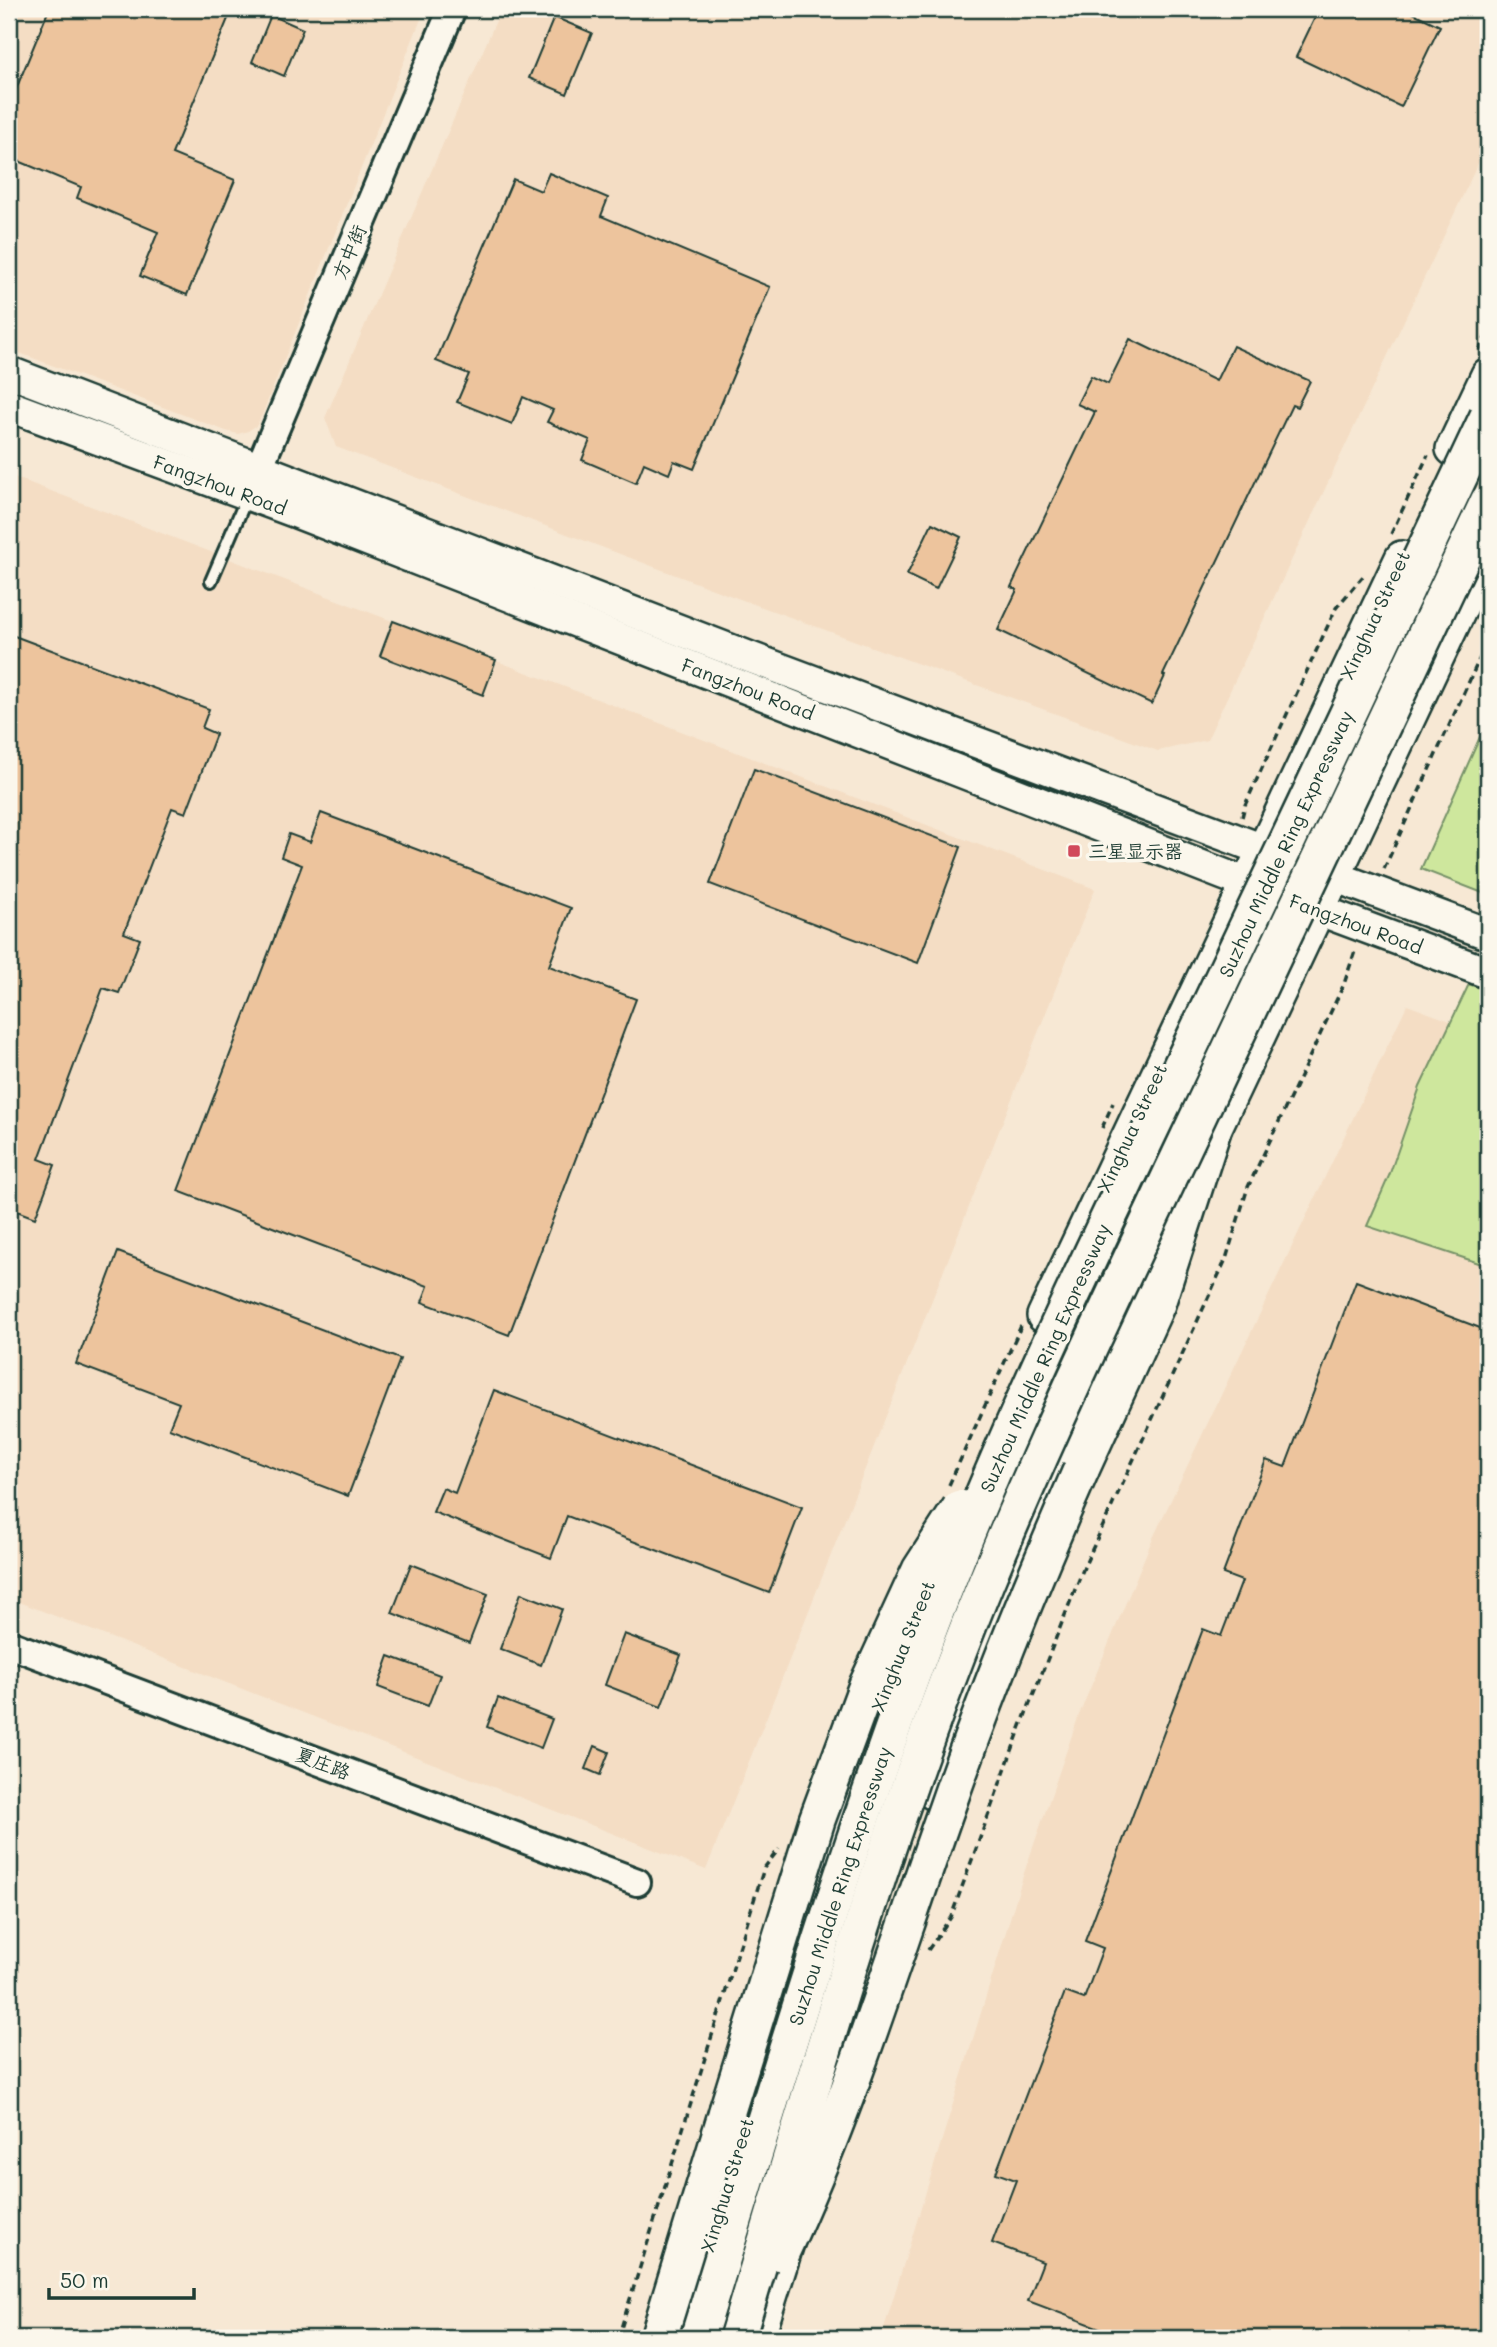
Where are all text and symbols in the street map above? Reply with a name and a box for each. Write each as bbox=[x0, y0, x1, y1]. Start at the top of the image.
street label: 方中街 bbox=[326, 221, 371, 283]
street label: Fangzhou Road bbox=[150, 449, 290, 520]
street label: Xinghua Street bbox=[1334, 546, 1415, 683]
street label: Fangzhou Road bbox=[678, 652, 818, 725]
street label: Suzhou Middle Ring Expressway bbox=[1213, 706, 1359, 981]
place label: 三星显示器 bbox=[1088, 838, 1183, 863]
marker: 三星显示器 bbox=[1066, 843, 1082, 859]
street label: Fangzhou Road bbox=[1286, 888, 1426, 959]
street label: Xinghua Street bbox=[1091, 1059, 1172, 1196]
street label: Suzhou Middle Ring Expressway bbox=[974, 1219, 1115, 1496]
street label: Xinghua Street bbox=[865, 1576, 940, 1715]
street label: 夏庄路 bbox=[292, 1741, 354, 1784]
street label: Suzhou Middle Ring Expressway bbox=[783, 1743, 897, 2029]
street label: Xinghua Street bbox=[694, 2115, 759, 2255]
scale bar bbox=[49, 2256, 194, 2300]
text: 50 m bbox=[60, 2266, 109, 2293]

